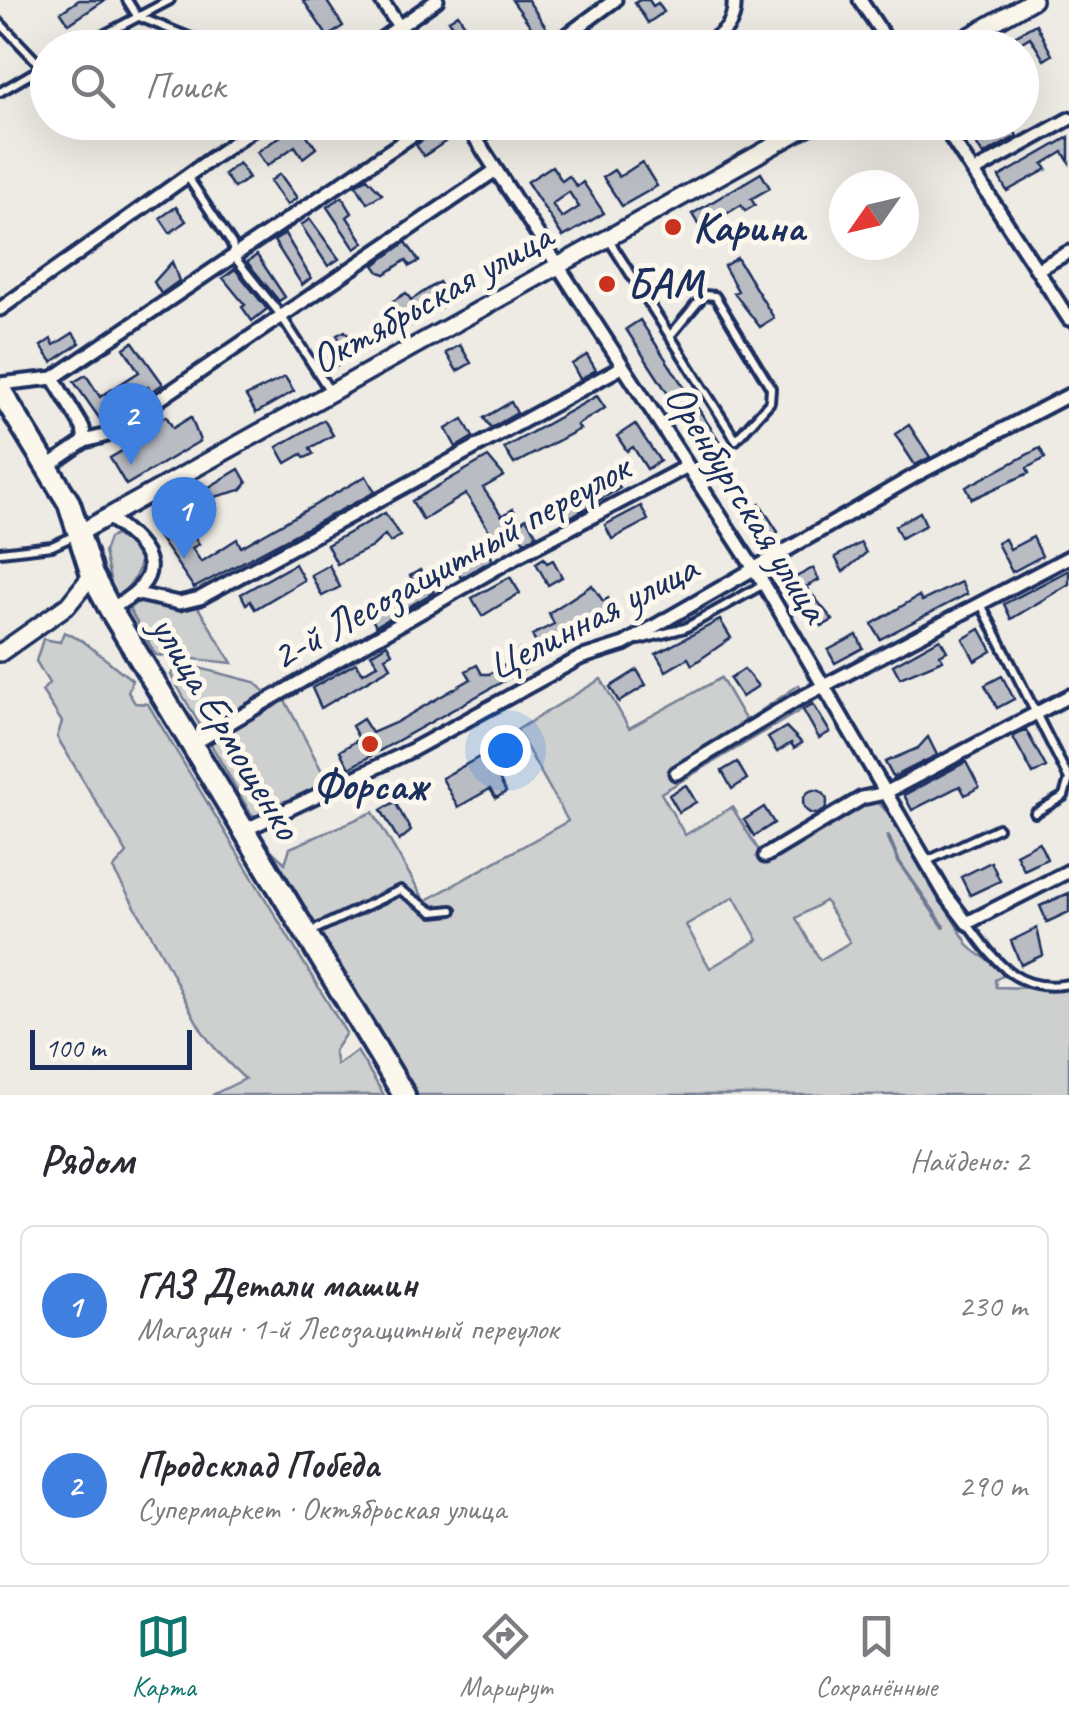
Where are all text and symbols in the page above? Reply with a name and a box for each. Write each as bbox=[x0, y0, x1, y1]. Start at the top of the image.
search box bbox=[30, 30, 1039, 140]
icon: search bbox=[65, 58, 120, 113]
text: Поиск bbox=[145, 62, 225, 109]
north arrow bbox=[829, 170, 919, 260]
place label: Карина bbox=[693, 201, 808, 254]
street label: Октябрьская улица bbox=[301, 208, 564, 386]
marker: Карина bbox=[662, 216, 684, 238]
place label: БАМ bbox=[627, 258, 706, 311]
marker: БАМ bbox=[596, 273, 618, 295]
street label: Оренбургская улица bbox=[653, 374, 843, 634]
pin: 2 bbox=[98, 382, 164, 465]
street label: 2-й Лесозащитный переулок bbox=[261, 440, 642, 683]
pin: 1 bbox=[152, 476, 216, 559]
street label: Целинная улица bbox=[478, 540, 709, 693]
street label: улица Ермощенко bbox=[137, 602, 315, 851]
your location bbox=[480, 725, 531, 776]
marker: Форсаж bbox=[359, 733, 381, 755]
place label: Форсаж bbox=[313, 759, 432, 812]
scale bar bbox=[30, 1025, 192, 1070]
text: 100 m bbox=[45, 1030, 105, 1065]
text: Рядом bbox=[40, 1134, 134, 1187]
text: Найдено: 2 bbox=[910, 1140, 1029, 1181]
text: ГАЗ Детали машин bbox=[137, 1261, 417, 1308]
text: 1 bbox=[67, 1285, 82, 1326]
text: 230 m bbox=[958, 1285, 1027, 1326]
text: Магазин · 1-й Лесозащитный переулок bbox=[137, 1308, 558, 1349]
text: Продсклад Победа bbox=[137, 1441, 379, 1488]
text: 2 bbox=[67, 1465, 82, 1506]
text: 290 m bbox=[958, 1465, 1027, 1506]
text: Супермаркет · Октябрьская улица bbox=[137, 1488, 506, 1529]
tab: Карта bbox=[132, 1609, 196, 1704]
tab: Маршрут bbox=[460, 1609, 552, 1704]
tab: Сохранённые bbox=[816, 1609, 937, 1704]

